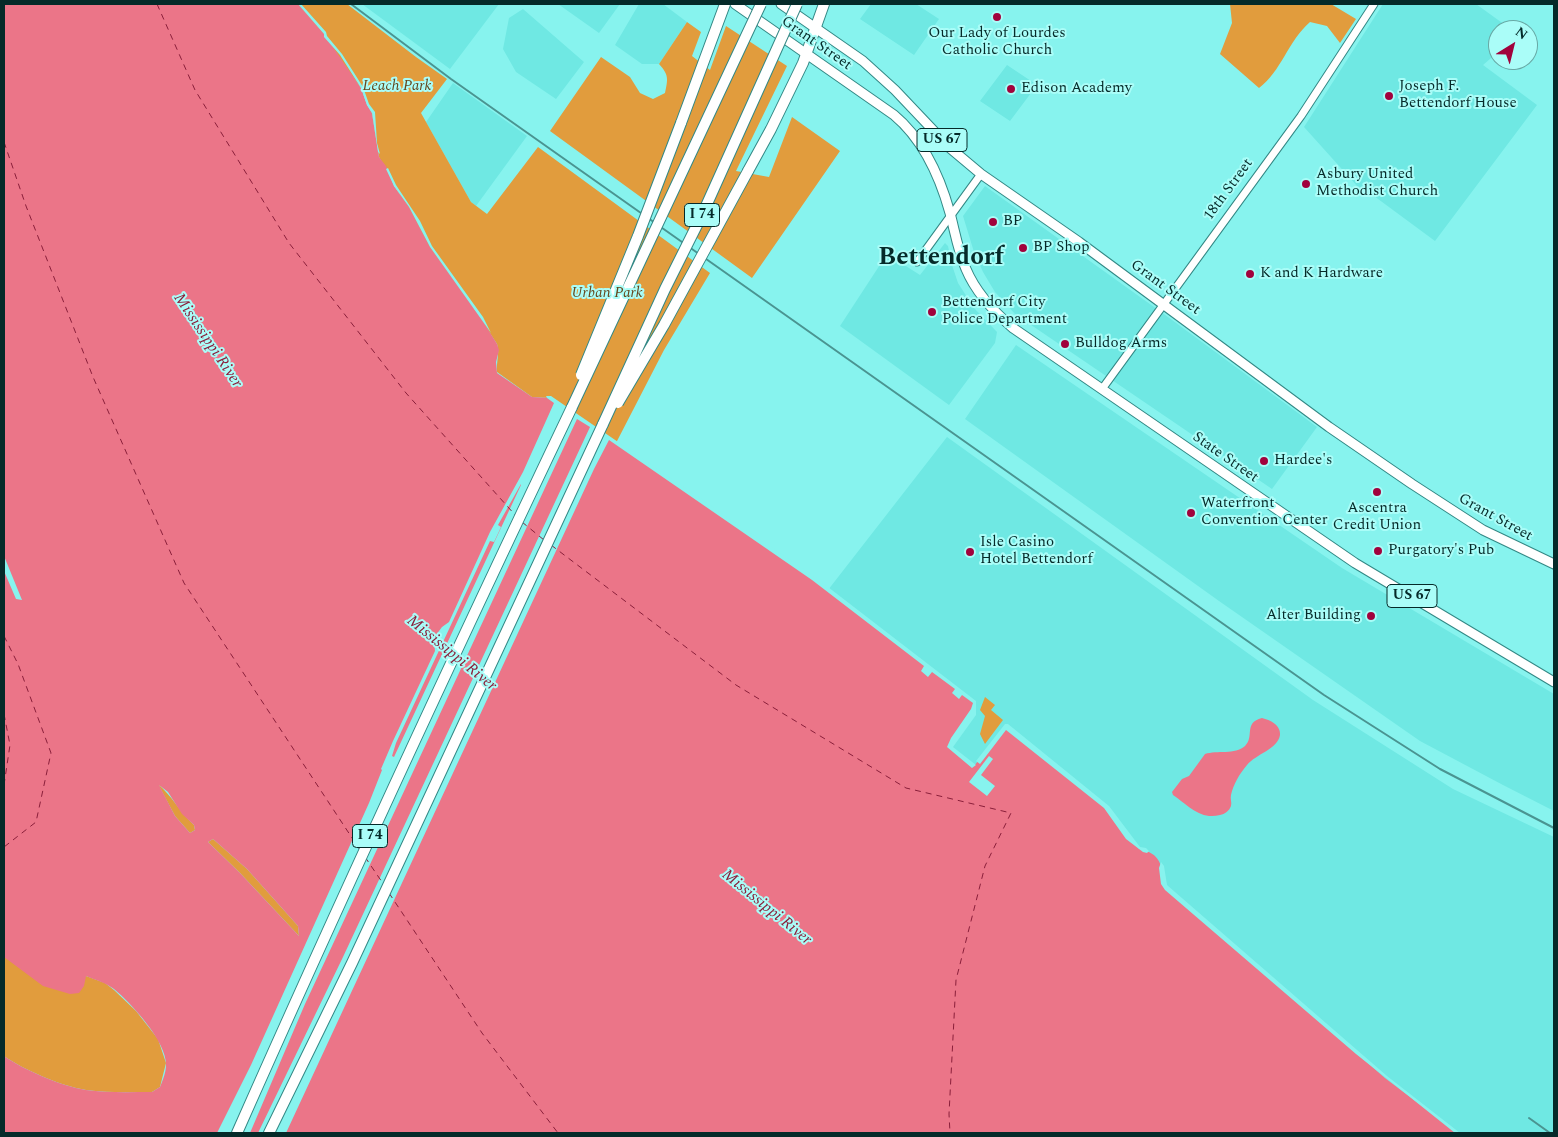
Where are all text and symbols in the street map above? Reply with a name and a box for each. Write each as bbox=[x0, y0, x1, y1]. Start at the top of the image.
marker: Our Lady of Lourdes Catholic Church bbox=[991, 11, 1003, 23]
street label: Grant Street bbox=[777, 13, 855, 75]
north arrow bbox=[1488, 20, 1538, 70]
text: N bbox=[1511, 21, 1532, 45]
place label: Our Lady of Lourdes Catholic Church bbox=[928, 25, 1066, 60]
park label: Leach Park bbox=[363, 78, 431, 96]
place label: Joseph F. Bettendorf House bbox=[1399, 78, 1517, 113]
place label: Edison Academy bbox=[1021, 80, 1132, 98]
marker: Edison Academy bbox=[1005, 83, 1017, 95]
marker: Joseph F. Bettendorf House bbox=[1383, 90, 1395, 102]
road number: US 67 bbox=[917, 128, 967, 152]
street label: 18th Street bbox=[1201, 156, 1257, 224]
place label: Asbury United Methodist Church bbox=[1316, 166, 1438, 201]
marker: Asbury United Methodist Church bbox=[1300, 178, 1312, 190]
road number: I 74 bbox=[684, 204, 720, 226]
place label: BP bbox=[1003, 213, 1022, 231]
marker: BP bbox=[987, 216, 999, 228]
place label: BP Shop bbox=[1033, 239, 1089, 257]
marker: BP Shop bbox=[1017, 242, 1029, 254]
district label: Bettendorf bbox=[878, 244, 1004, 274]
street label: Grant Street bbox=[1126, 257, 1204, 319]
place label: K and K Hardware bbox=[1260, 265, 1383, 283]
marker: K and K Hardware bbox=[1244, 268, 1256, 280]
park label: Urban Park bbox=[571, 285, 643, 303]
water label: Mississippi River bbox=[168, 290, 246, 392]
place label: Bettendorf City Police Department bbox=[942, 294, 1067, 329]
marker: Bettendorf City Police Department bbox=[926, 306, 938, 318]
place label: Bulldog Arms bbox=[1075, 335, 1167, 353]
marker: Bulldog Arms bbox=[1059, 338, 1071, 350]
street label: State Street bbox=[1189, 429, 1261, 487]
place label: Hardee's bbox=[1274, 452, 1333, 470]
marker: Hardee's bbox=[1258, 455, 1270, 467]
marker: Ascentra Credit Union bbox=[1371, 486, 1383, 498]
street label: Grant Street bbox=[1455, 490, 1535, 546]
place label: Waterfront Convention Center bbox=[1201, 495, 1328, 530]
place label: Ascentra Credit Union bbox=[1333, 500, 1421, 535]
marker: Waterfront Convention Center bbox=[1185, 507, 1197, 519]
place label: Isle Casino Hotel Bettendorf bbox=[980, 534, 1093, 569]
place label: Purgatory's Pub bbox=[1388, 542, 1494, 560]
marker: Purgatory's Pub bbox=[1372, 545, 1384, 557]
marker: Isle Casino Hotel Bettendorf bbox=[964, 546, 976, 558]
road number: US 67 bbox=[1387, 584, 1437, 608]
place label: Alter Building bbox=[1266, 607, 1361, 625]
marker: Alter Building bbox=[1365, 610, 1377, 622]
water label: Mississippi River bbox=[402, 612, 500, 696]
road number: I 74 bbox=[352, 824, 388, 848]
water label: Mississippi River bbox=[717, 866, 815, 950]

